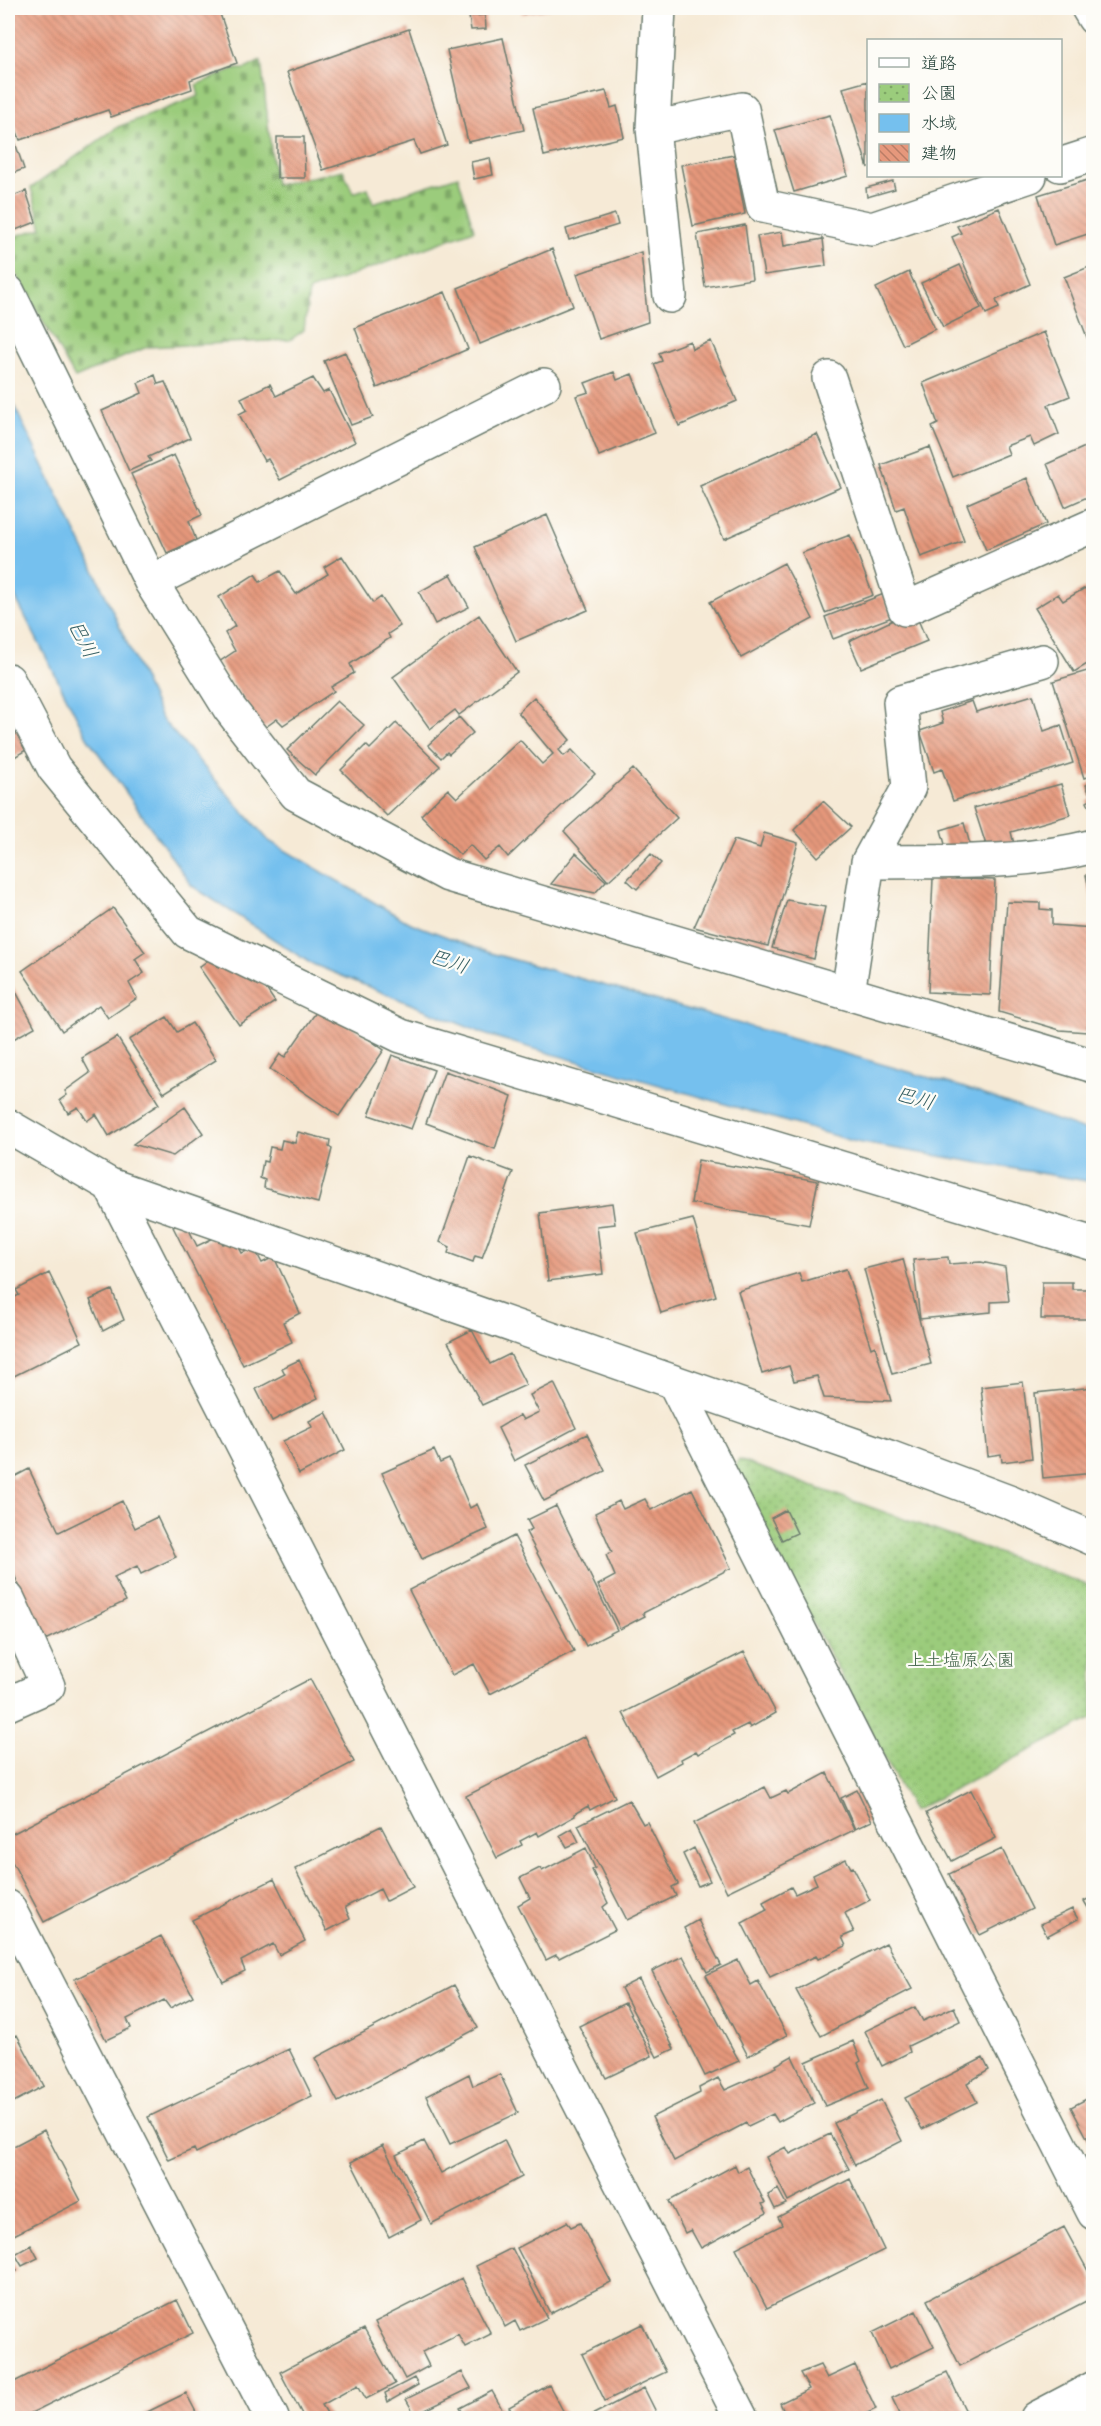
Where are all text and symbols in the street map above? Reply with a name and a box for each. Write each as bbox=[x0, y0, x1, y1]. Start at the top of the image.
legend bbox=[867, 39, 1062, 177]
text: 道路 bbox=[921, 52, 957, 75]
text: 公園 bbox=[921, 82, 957, 105]
text: 水域 bbox=[921, 112, 957, 135]
text: 建物 bbox=[921, 142, 957, 165]
water label: 巴川 bbox=[63, 616, 103, 662]
water label: 巴川 bbox=[426, 943, 472, 979]
water label: 巴川 bbox=[892, 1080, 938, 1116]
park label: 上土塩原公園 bbox=[907, 1649, 1015, 1672]

